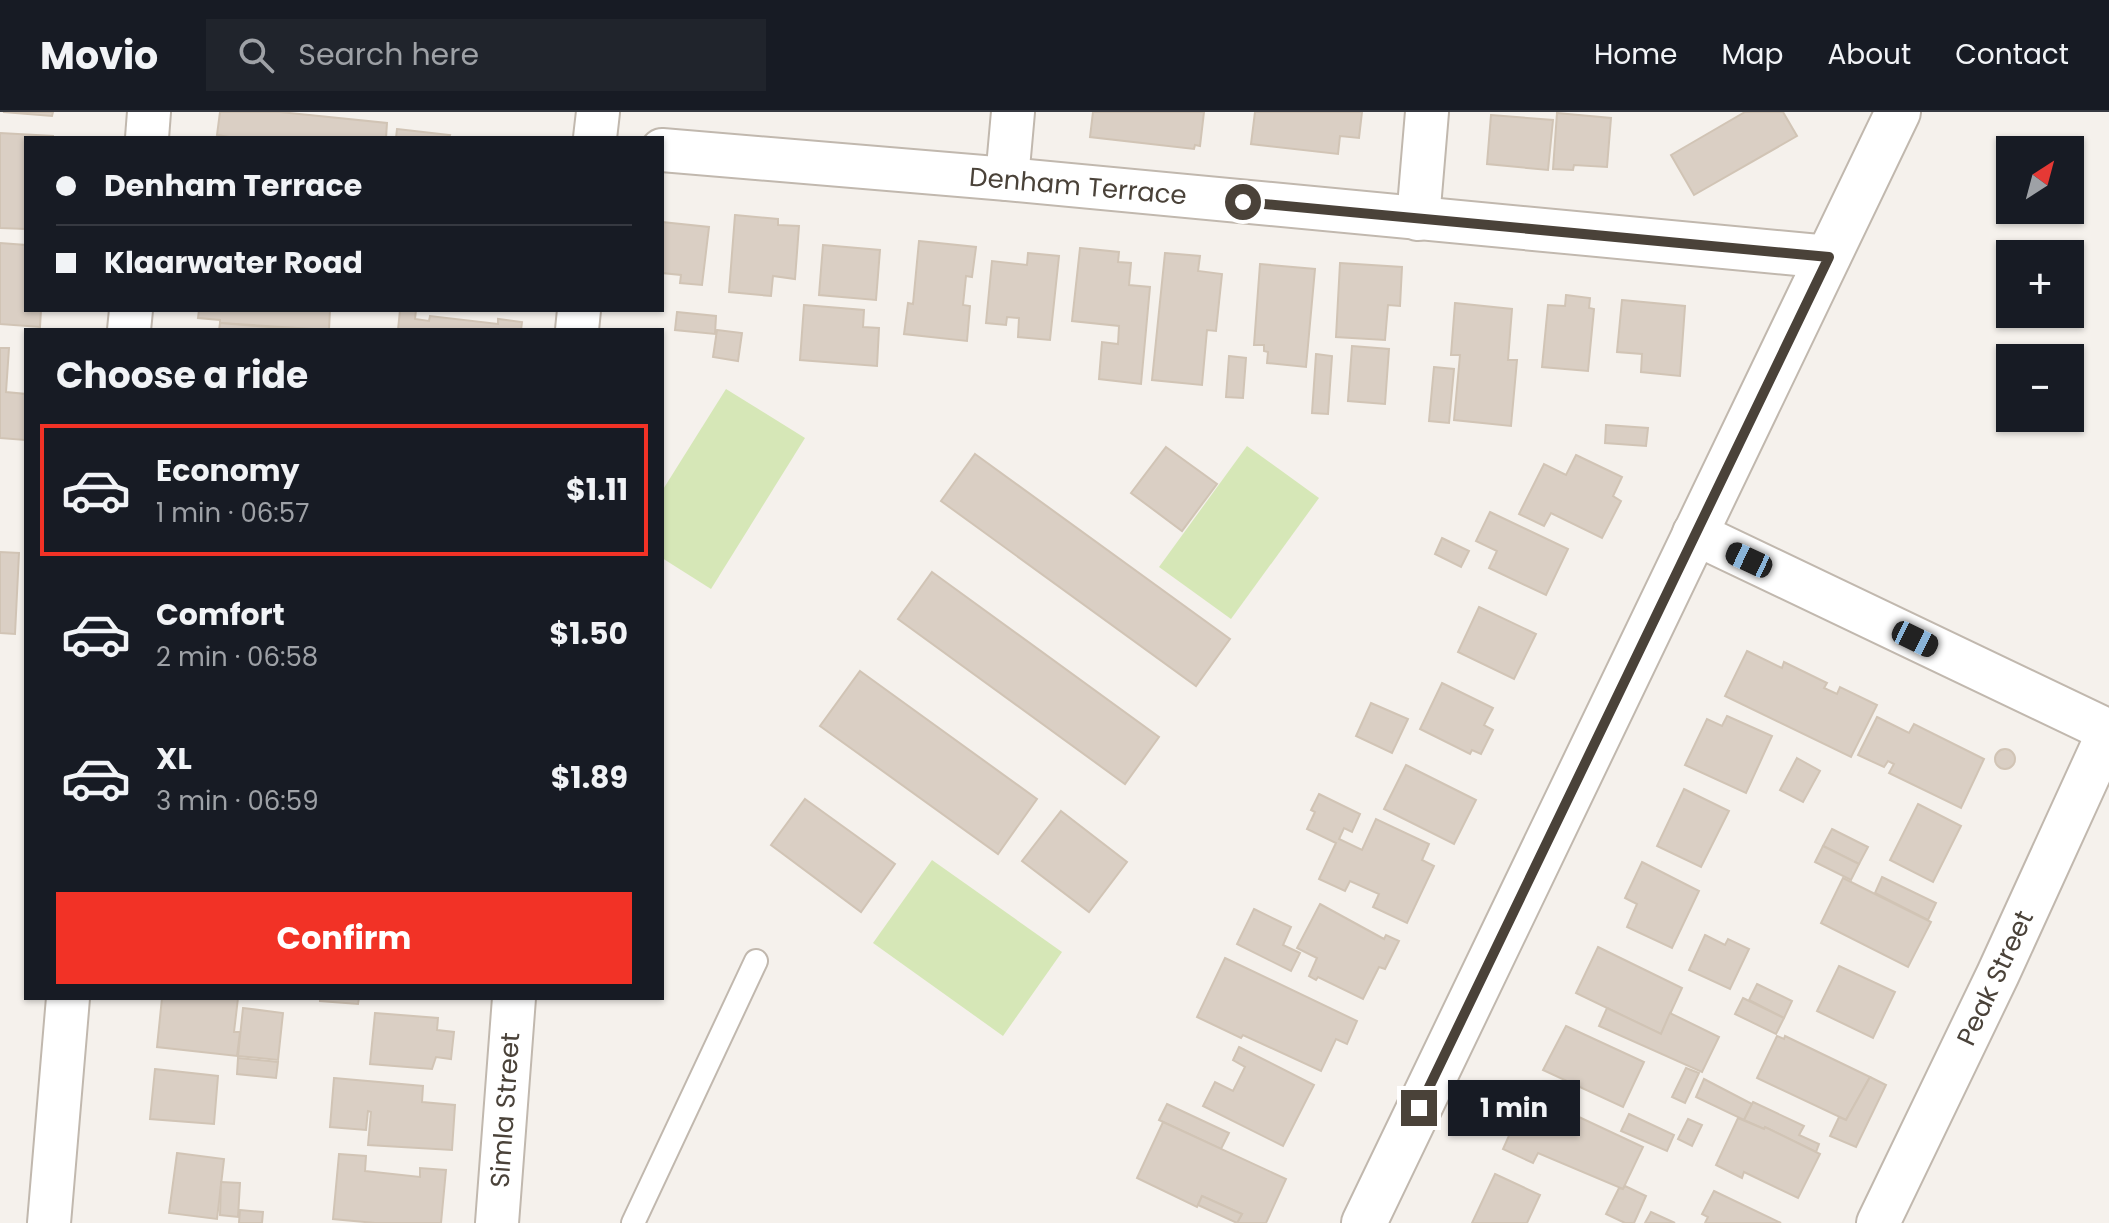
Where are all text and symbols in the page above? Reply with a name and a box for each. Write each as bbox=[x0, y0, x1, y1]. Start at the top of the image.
search box bbox=[206, 19, 766, 91]
text: Movio bbox=[40, 29, 158, 82]
icon: search bbox=[234, 33, 278, 77]
text: Search here bbox=[298, 33, 479, 76]
text: Home bbox=[1594, 35, 1677, 74]
text: Map bbox=[1721, 35, 1783, 74]
text: About bbox=[1827, 35, 1911, 74]
text: Contact bbox=[1955, 35, 2069, 74]
north arrow bbox=[1996, 136, 2084, 224]
map controls bbox=[1996, 136, 2084, 432]
street label: Denham Terrace bbox=[968, 159, 1188, 213]
text: Denham Terrace bbox=[104, 164, 362, 207]
route start bbox=[1225, 184, 1261, 220]
button: + bbox=[1996, 240, 2084, 328]
text: Klaarwater Road bbox=[104, 241, 363, 284]
button: − bbox=[1996, 344, 2084, 432]
text: Choose a ride bbox=[56, 350, 308, 401]
text: Economy bbox=[156, 449, 300, 492]
icon: car bbox=[60, 454, 132, 526]
text: $1.11 bbox=[566, 468, 628, 511]
text: 1 min · 06:57 bbox=[156, 495, 309, 531]
car bbox=[1722, 539, 1776, 581]
text: Comfort bbox=[156, 593, 285, 636]
icon: car bbox=[60, 598, 132, 670]
text: $1.50 bbox=[549, 612, 628, 655]
car bbox=[1888, 618, 1942, 660]
text: 2 min · 06:58 bbox=[156, 639, 318, 675]
text: XL bbox=[156, 737, 192, 780]
icon: car bbox=[60, 742, 132, 814]
text: $1.89 bbox=[551, 756, 628, 799]
text: 3 min · 06:59 bbox=[156, 783, 319, 819]
button: Confirm bbox=[56, 892, 632, 984]
street label: Peak Street bbox=[1948, 905, 2042, 1051]
street label: Simla Street bbox=[482, 1031, 528, 1189]
callout: 1 min bbox=[1447, 1080, 1579, 1136]
route end bbox=[1401, 1090, 1437, 1126]
text: 1 min bbox=[1480, 1090, 1548, 1126]

